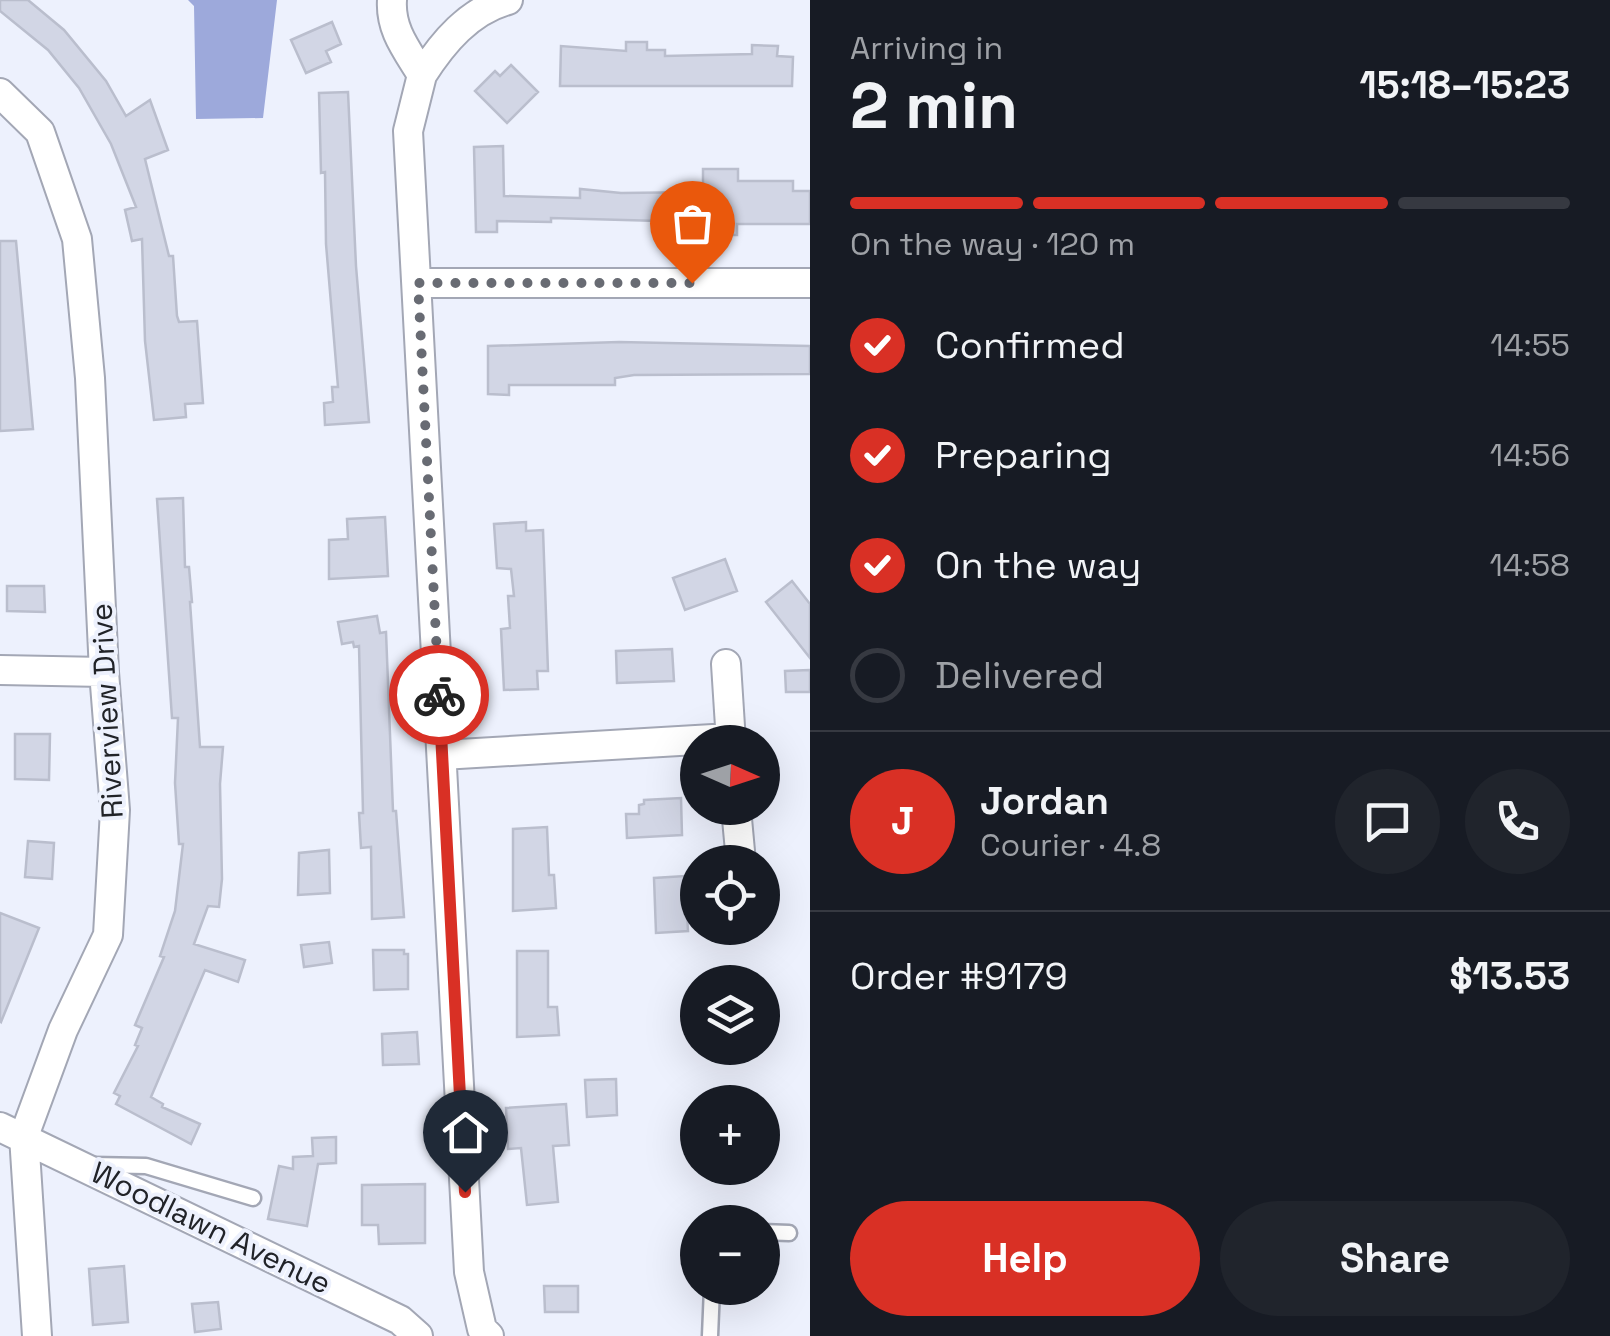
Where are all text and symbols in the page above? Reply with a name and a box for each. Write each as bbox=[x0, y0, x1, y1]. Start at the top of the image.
text: Arriving in bbox=[850, 28, 1003, 68]
text: 15:18–15:23 bbox=[1360, 61, 1570, 109]
text: 2 min bbox=[850, 64, 1018, 147]
pin bbox=[650, 181, 735, 284]
icon: bag bbox=[665, 196, 720, 251]
text: On the way · 120 m bbox=[850, 224, 1135, 264]
icon: check bbox=[850, 318, 905, 373]
text: Confirmed bbox=[935, 321, 1125, 369]
text: 14:55 bbox=[1490, 325, 1570, 365]
icon: check bbox=[850, 428, 905, 483]
text: Preparing bbox=[935, 431, 1112, 479]
text: 14:56 bbox=[1490, 435, 1570, 475]
icon: check bbox=[850, 538, 905, 593]
text: On the way bbox=[935, 541, 1141, 589]
text: 14:58 bbox=[1489, 545, 1570, 585]
street label: Riverview Drive bbox=[81, 602, 132, 820]
courier bbox=[389, 645, 489, 745]
text: Delivered bbox=[935, 651, 1104, 699]
icon: bike bbox=[412, 668, 467, 723]
north arrow bbox=[680, 725, 780, 825]
map controls bbox=[680, 725, 780, 1305]
button: chat bbox=[1335, 769, 1440, 874]
button: phone bbox=[1465, 769, 1570, 874]
text: Jordan bbox=[980, 777, 1109, 825]
text: J bbox=[891, 797, 914, 845]
text: Courier · 4.8 bbox=[980, 825, 1161, 865]
button: locate bbox=[680, 845, 780, 945]
text: Order #9179 bbox=[850, 952, 1068, 1000]
text: $13.53 bbox=[1449, 952, 1570, 1000]
button: layers bbox=[680, 965, 780, 1065]
button: + bbox=[680, 1085, 780, 1185]
pin bbox=[423, 1090, 508, 1193]
icon: home bbox=[438, 1105, 493, 1160]
street label: Woodlawn Avenue bbox=[85, 1153, 338, 1303]
button: Help bbox=[850, 1201, 1200, 1316]
button: Share bbox=[1220, 1201, 1570, 1316]
button: − bbox=[680, 1205, 780, 1305]

